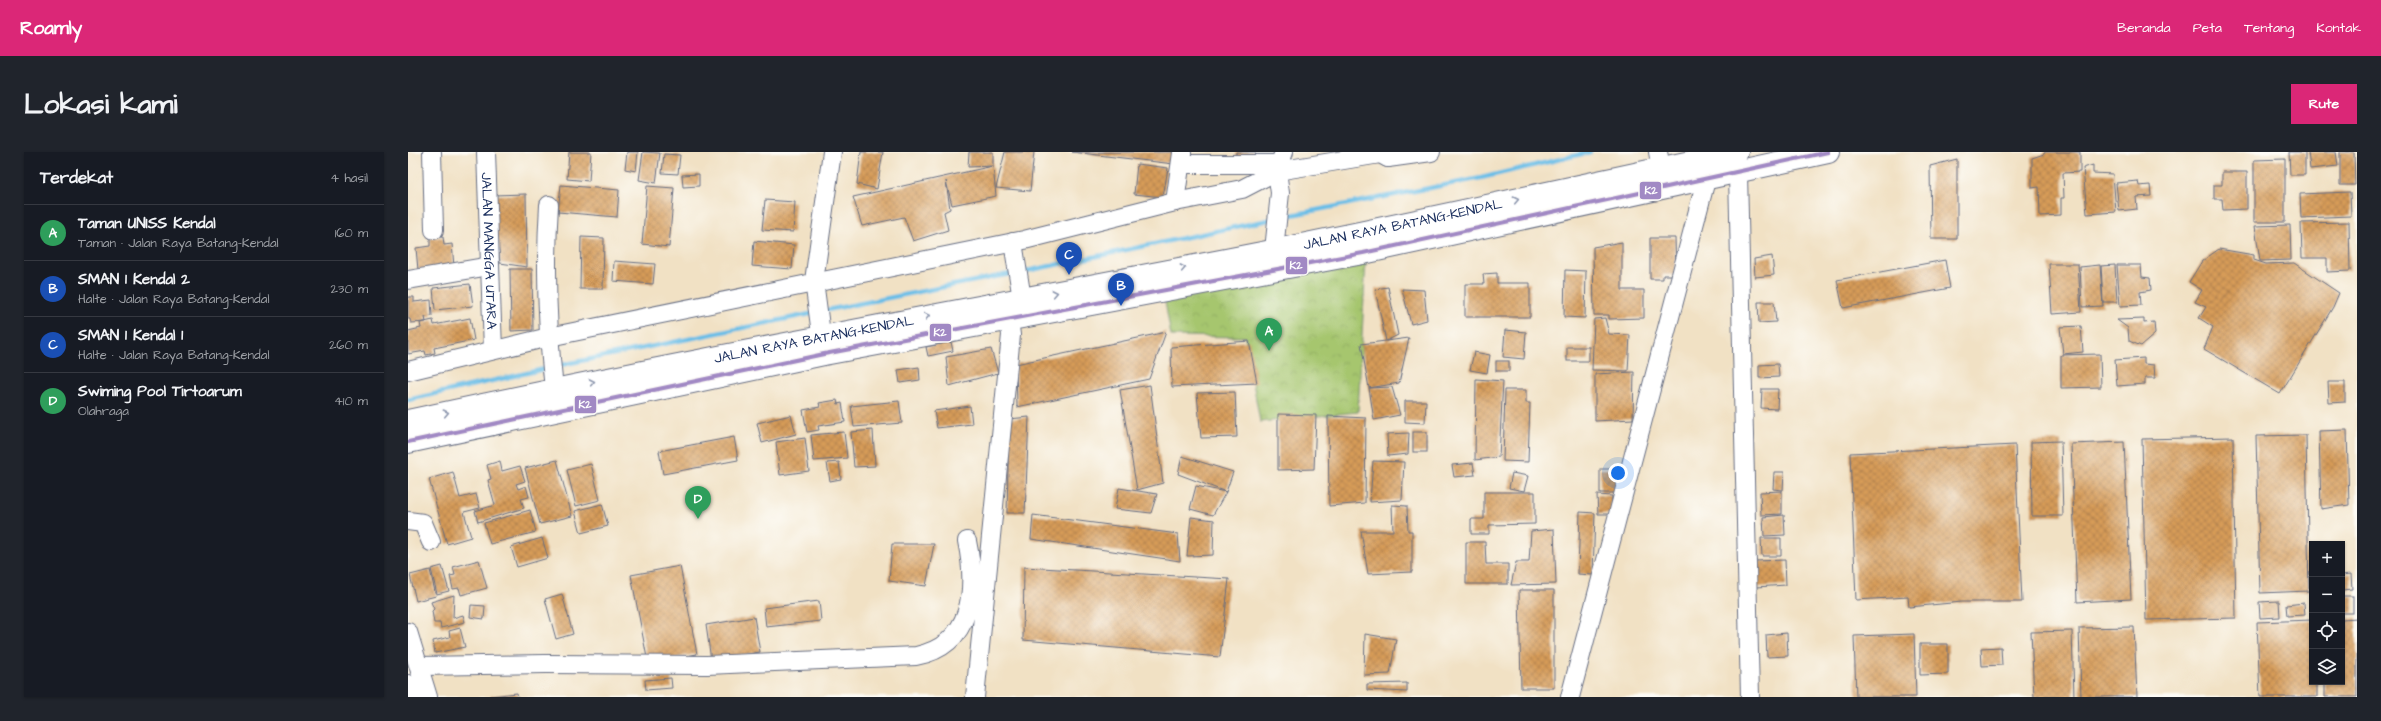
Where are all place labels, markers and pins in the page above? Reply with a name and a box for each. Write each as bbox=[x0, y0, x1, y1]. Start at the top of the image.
pin: C bbox=[1056, 242, 1082, 275]
pin: B bbox=[1108, 273, 1134, 306]
pin: A bbox=[1256, 318, 1282, 351]
pin: D bbox=[685, 486, 711, 519]

